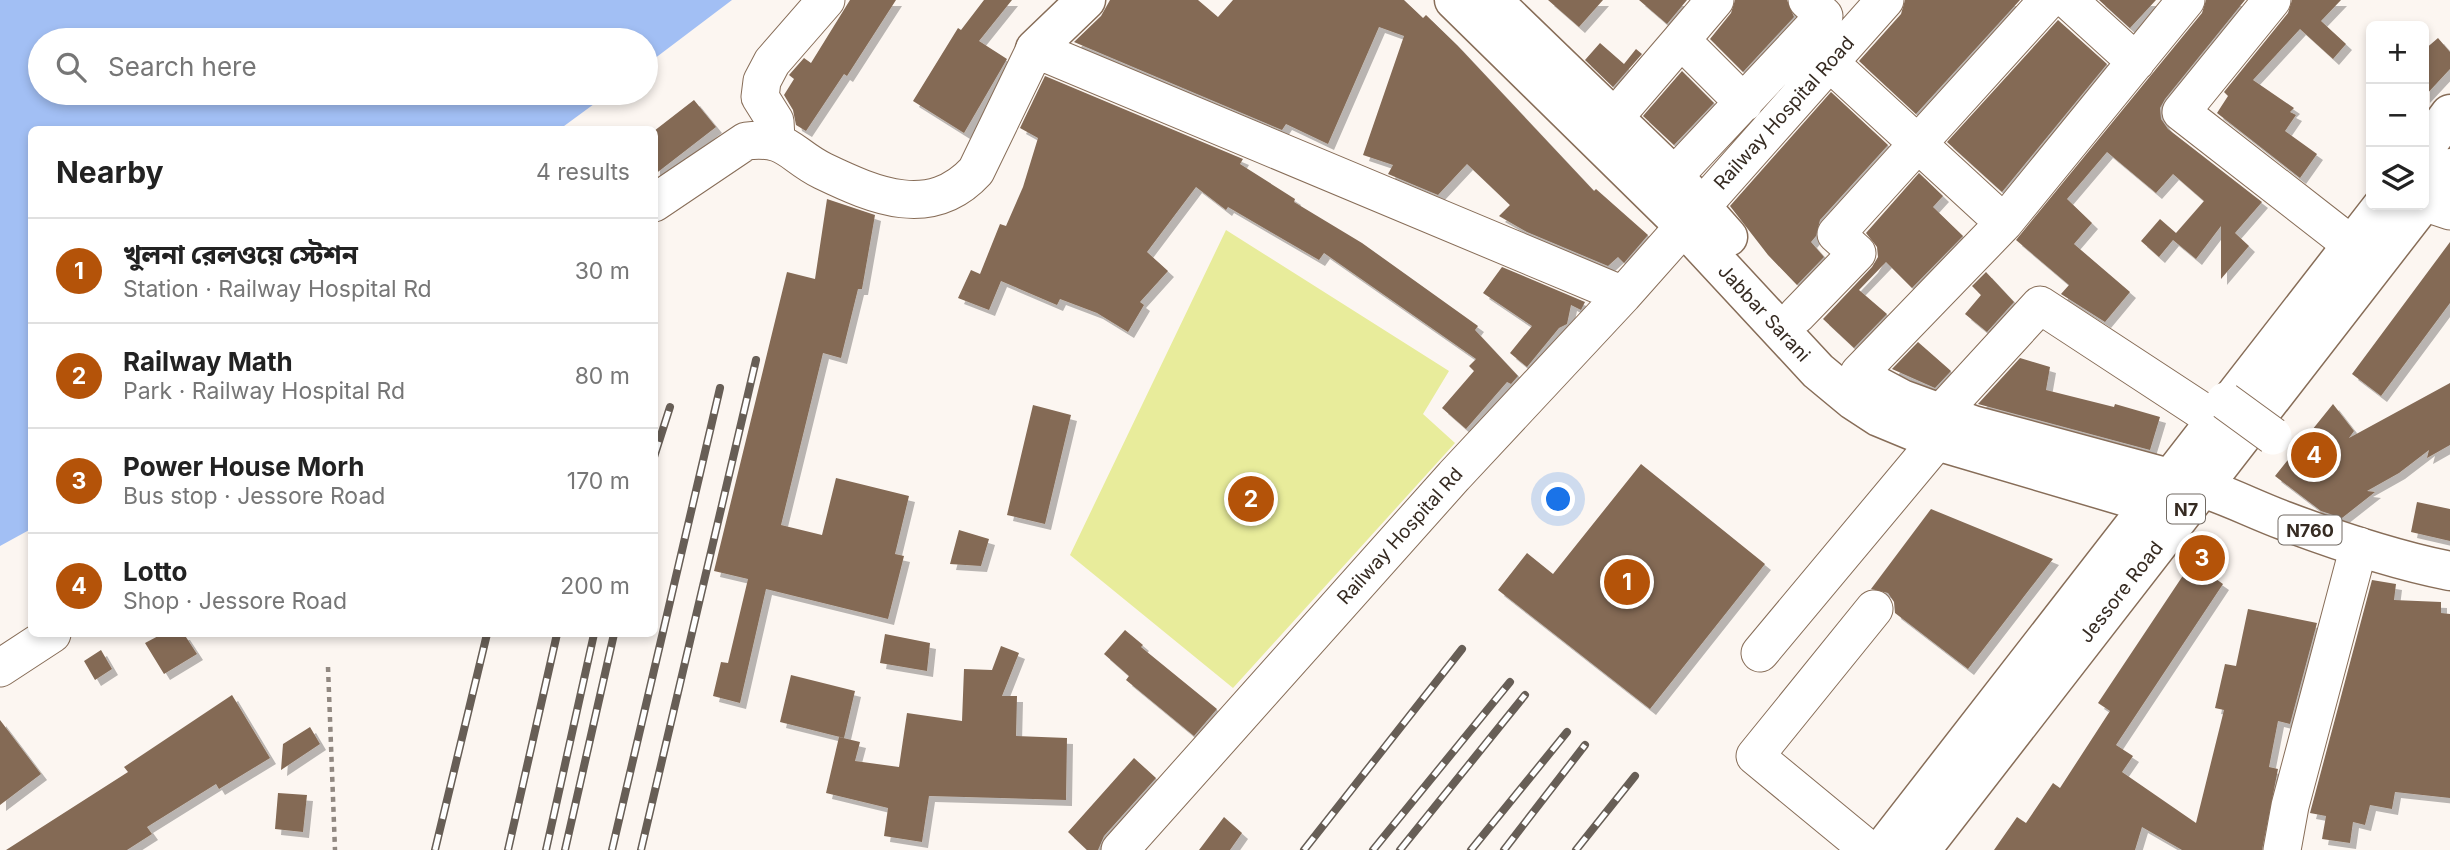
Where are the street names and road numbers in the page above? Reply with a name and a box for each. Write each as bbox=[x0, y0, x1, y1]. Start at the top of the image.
street label: Railway Hospital Road bbox=[1709, 32, 1859, 194]
street label: Jabbar Sarani bbox=[1713, 260, 1815, 366]
street label: Railway Hospital Rd bbox=[1332, 463, 1468, 609]
road number: N7 bbox=[2167, 494, 2205, 524]
road number: N760 bbox=[2278, 516, 2342, 544]
street label: Jessore Road bbox=[2074, 537, 2168, 647]

